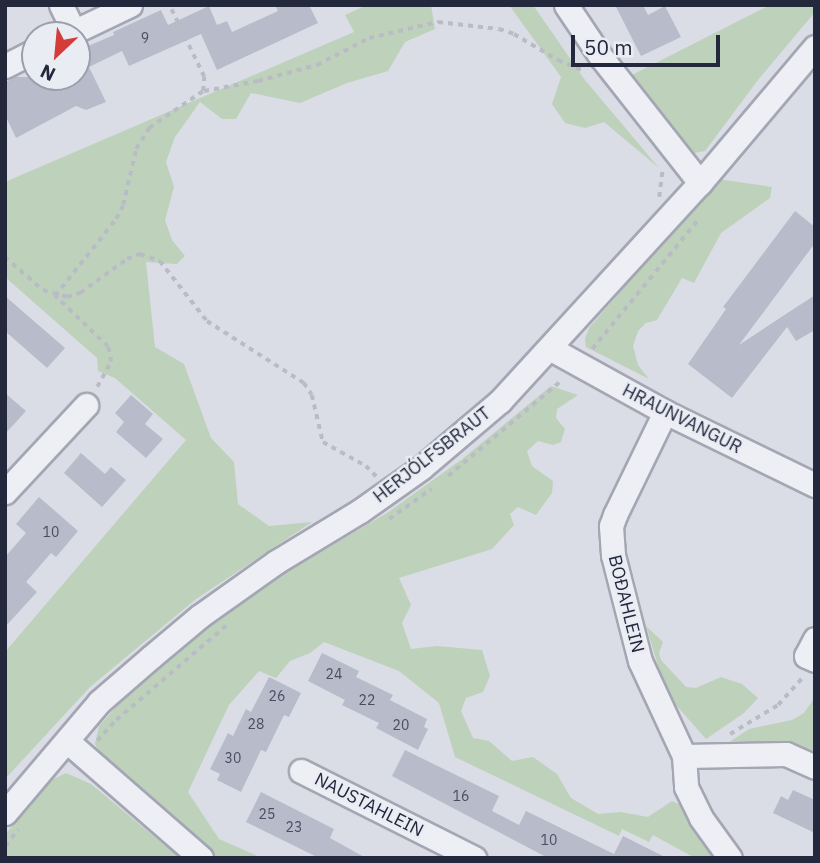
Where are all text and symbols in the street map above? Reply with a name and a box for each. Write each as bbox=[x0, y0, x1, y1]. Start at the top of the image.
north arrow bbox=[21, 21, 91, 91]
scale bar bbox=[575, 21, 724, 65]
house number: 9 bbox=[141, 30, 149, 46]
text: 50 m bbox=[584, 33, 633, 61]
text: N bbox=[36, 59, 59, 87]
street label: HRAUNVANGUR bbox=[619, 380, 745, 458]
street label: HERJÓLFSBRAUT bbox=[369, 402, 495, 508]
house number: 10 bbox=[43, 524, 59, 540]
street label: BOÐAHLEIN bbox=[603, 553, 649, 655]
house number: 24 bbox=[326, 666, 342, 682]
house number: 26 bbox=[269, 688, 285, 704]
house number: 22 bbox=[359, 692, 375, 708]
house number: 28 bbox=[248, 716, 264, 732]
house number: 20 bbox=[393, 717, 409, 733]
house number: 30 bbox=[225, 750, 241, 766]
street label: NAUSTAHLEIN bbox=[311, 768, 427, 842]
house number: 16 bbox=[453, 788, 469, 804]
house number: 25 bbox=[259, 806, 275, 822]
house number: 23 bbox=[286, 819, 302, 835]
house number: 10 bbox=[541, 832, 557, 848]

